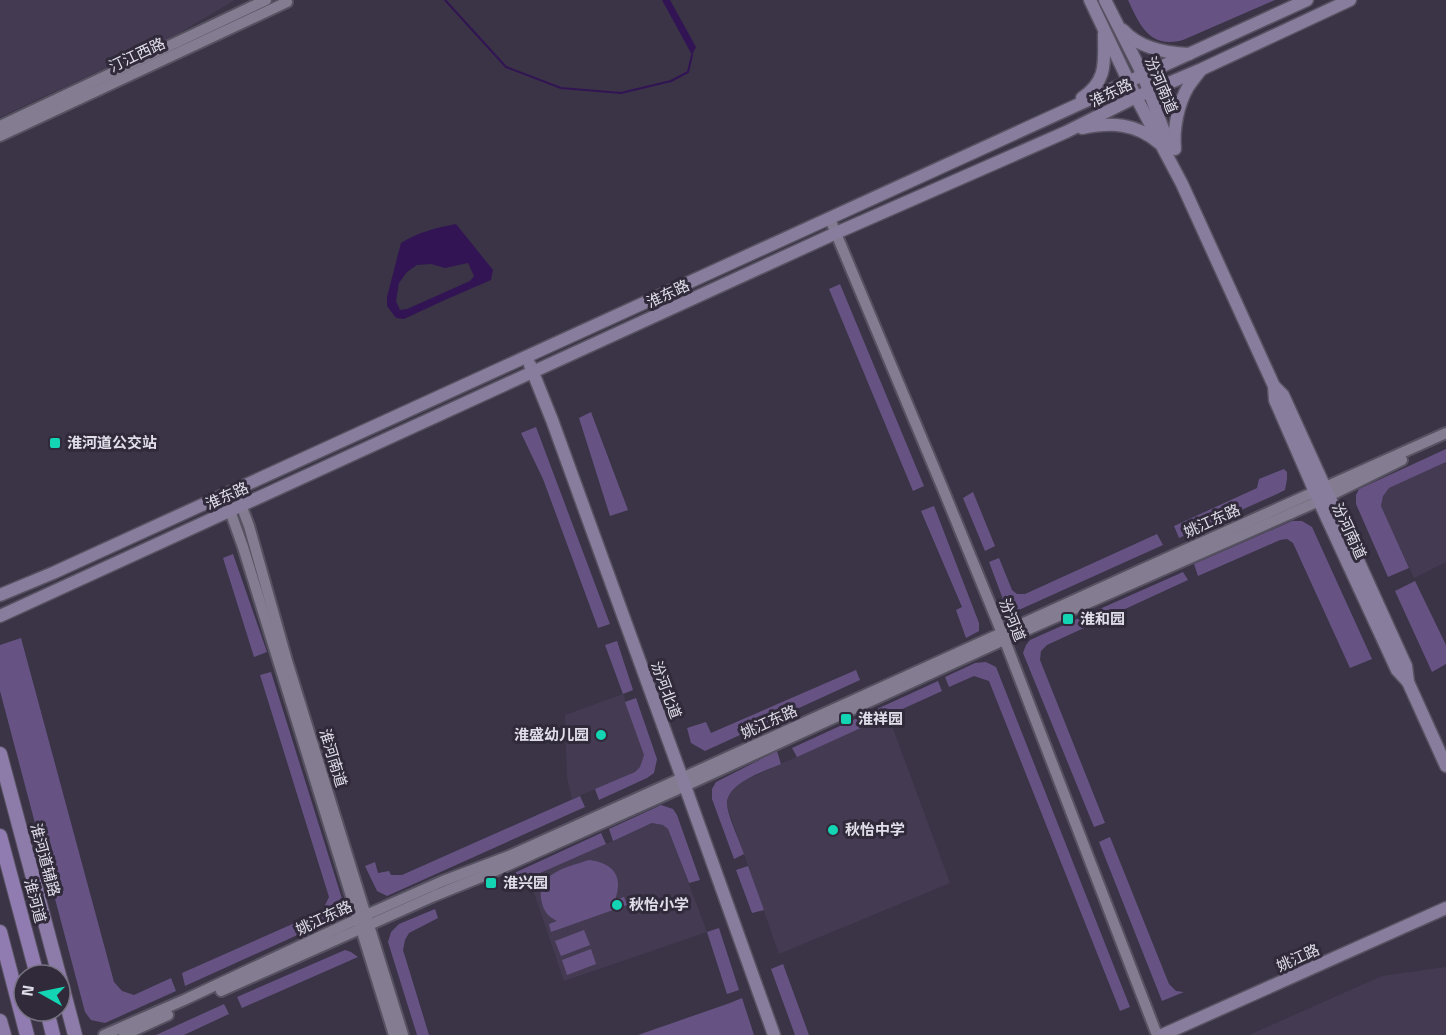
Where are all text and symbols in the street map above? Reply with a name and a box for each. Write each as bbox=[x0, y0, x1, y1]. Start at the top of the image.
street label: 汀江西路 bbox=[105, 31, 169, 78]
street label: 汾河南道 bbox=[1139, 53, 1184, 117]
street label: 淮东路 bbox=[1086, 72, 1136, 113]
street label: 淮东路 bbox=[643, 274, 693, 313]
place label: 淮河道公交站 bbox=[67, 431, 157, 454]
marker: 淮河道公交站 bbox=[48, 436, 62, 450]
street label: 淮东路 bbox=[202, 476, 252, 515]
street label: 姚江东路 bbox=[1180, 498, 1244, 543]
street label: 汾河南道 bbox=[1326, 499, 1373, 563]
street label: 汾河道 bbox=[993, 595, 1032, 645]
place label: 淮和园 bbox=[1080, 607, 1125, 630]
marker: 淮和园 bbox=[1061, 612, 1075, 626]
street label: 汾河北道 bbox=[645, 658, 688, 722]
street label: 姚江东路 bbox=[737, 699, 801, 744]
place label: 淮祥园 bbox=[858, 707, 903, 730]
marker: 淮祥园 bbox=[839, 712, 853, 726]
place label: 淮盛幼儿园 bbox=[514, 723, 589, 746]
street label: 淮河南道 bbox=[314, 726, 353, 790]
marker: 淮盛幼儿园 bbox=[594, 728, 608, 742]
place label: 秋怡中学 bbox=[845, 818, 905, 841]
street label: 淮河道辅路 bbox=[25, 821, 66, 899]
marker: 秋怡中学 bbox=[826, 823, 840, 837]
place label: 淮兴园 bbox=[503, 871, 548, 894]
street label: 淮河道 bbox=[19, 876, 52, 926]
marker: 淮兴园 bbox=[484, 876, 498, 890]
place label: 秋怡小学 bbox=[629, 893, 689, 916]
street label: 姚江东路 bbox=[292, 894, 356, 941]
marker: 秋怡小学 bbox=[610, 898, 624, 912]
street label: 姚江路 bbox=[1273, 938, 1323, 977]
north arrow bbox=[12, 963, 72, 1023]
text: N bbox=[14, 983, 40, 998]

